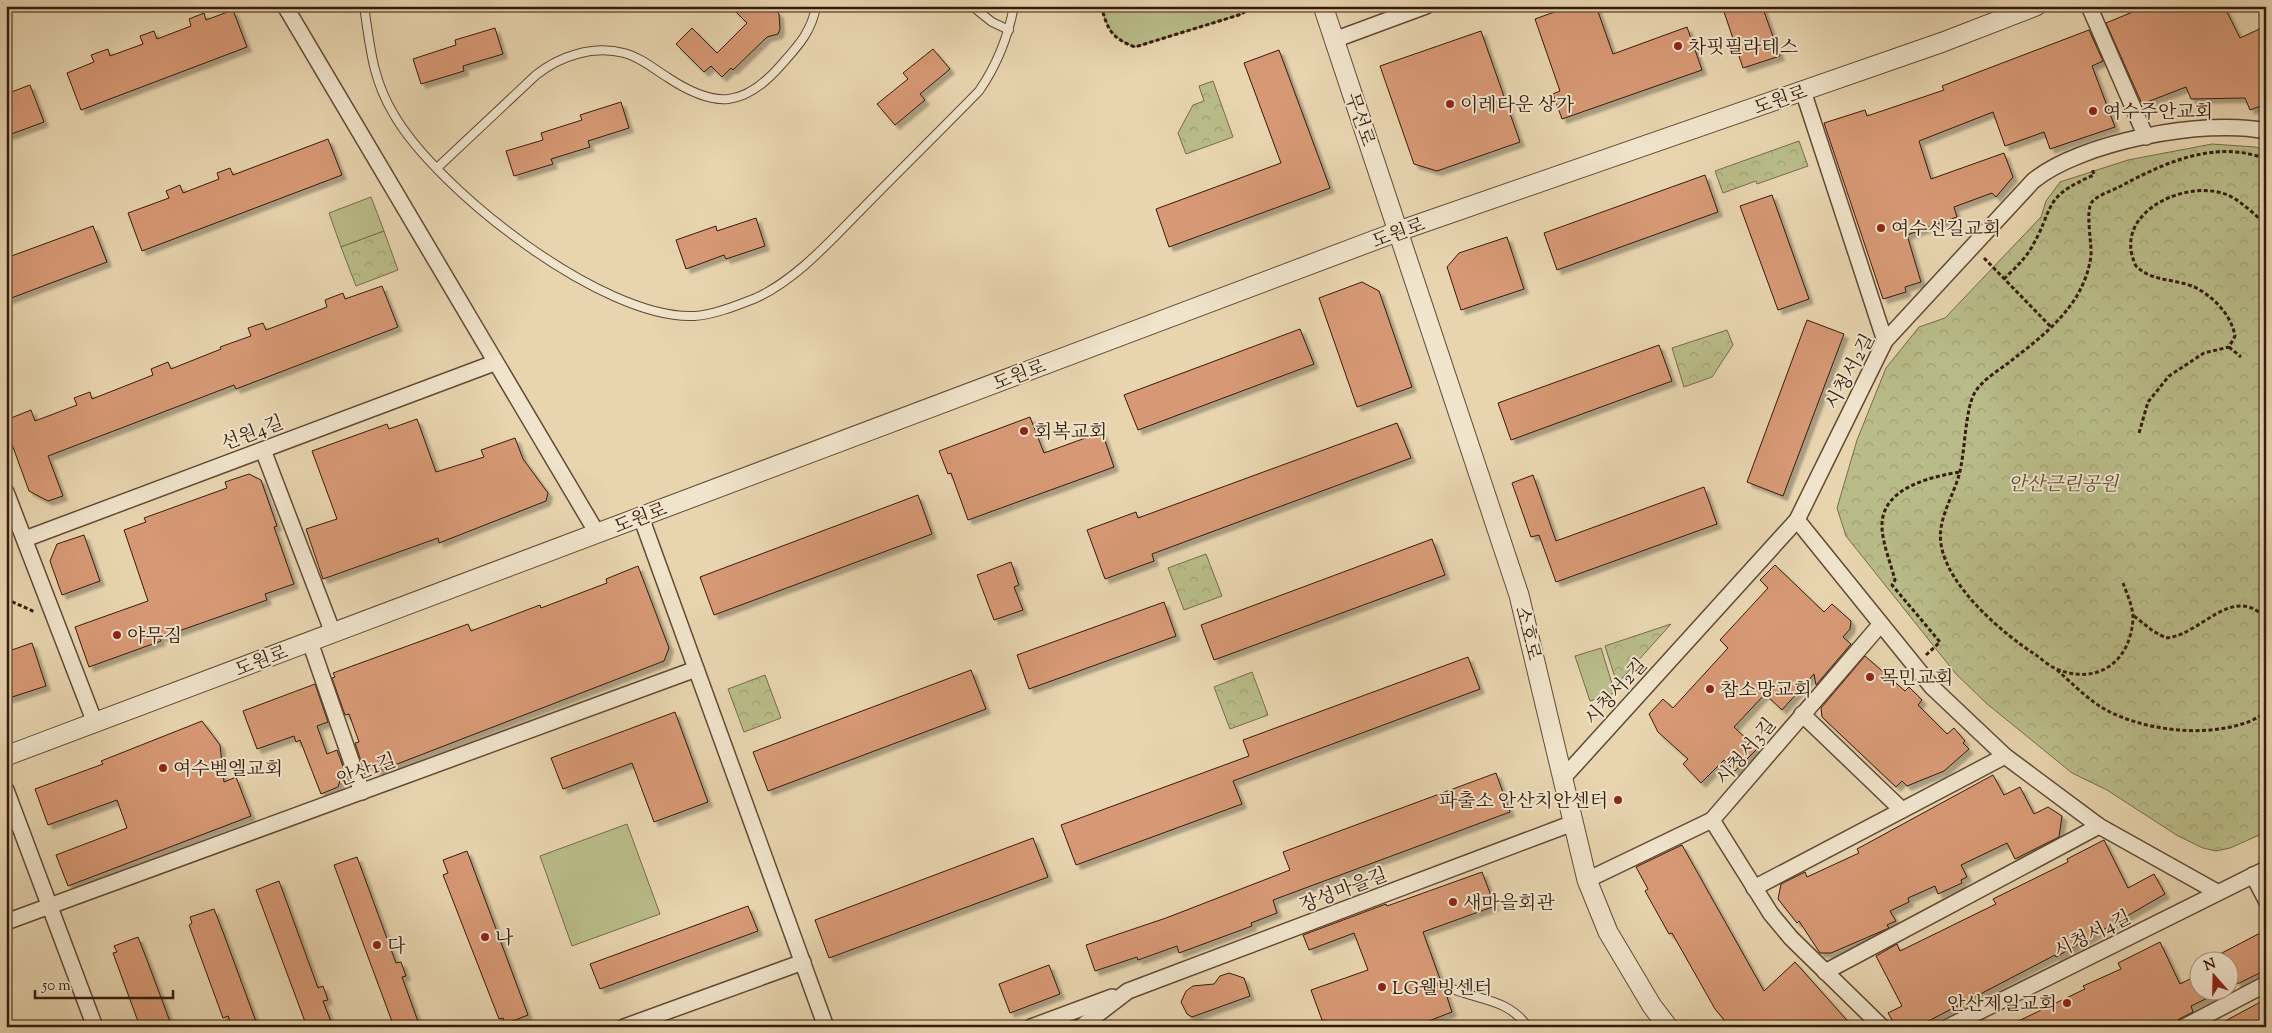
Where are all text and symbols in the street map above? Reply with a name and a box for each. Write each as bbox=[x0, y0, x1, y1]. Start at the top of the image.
place label: 차핏필라테스 bbox=[1688, 35, 1798, 62]
marker: 차핏필라테스 bbox=[1672, 40, 1684, 52]
street label: 도원로 bbox=[1750, 80, 1811, 123]
street label: 무선로 bbox=[1337, 89, 1380, 150]
place label: 이레타운 상가 bbox=[1460, 93, 1575, 120]
marker: 이레타운 상가 bbox=[1444, 98, 1456, 110]
place label: 여수주안교회 bbox=[2103, 100, 2213, 127]
marker: 여수주안교회 bbox=[2087, 105, 2099, 117]
street label: 도원로 bbox=[1368, 212, 1429, 256]
place label: 여수신길교회 bbox=[1891, 217, 2001, 244]
marker: 여수신길교회 bbox=[1875, 222, 1887, 234]
street label: 시청서2길 bbox=[1820, 329, 1882, 415]
street label: 도원로 bbox=[989, 354, 1050, 399]
street label: 선원4길 bbox=[218, 410, 288, 459]
place label: 회복교회 bbox=[1034, 420, 1107, 447]
marker: 회복교회 bbox=[1018, 425, 1030, 437]
park label: 안산근린공원 bbox=[2008, 472, 2120, 499]
street label: 도원로 bbox=[610, 497, 671, 542]
street label: 소호로 bbox=[1507, 604, 1546, 664]
place label: 야무짐 bbox=[127, 624, 182, 651]
marker: 야무짐 bbox=[111, 629, 123, 641]
street label: 도원로 bbox=[231, 640, 292, 685]
street label: 시청서2길 bbox=[1579, 653, 1654, 732]
place label: 목민교회 bbox=[1880, 666, 1953, 693]
marker: 목민교회 bbox=[1864, 671, 1876, 683]
place label: 참소망교회 bbox=[1720, 678, 1812, 705]
marker: 참소망교회 bbox=[1704, 683, 1716, 695]
street label: 시청서3길 bbox=[1711, 713, 1783, 792]
street label: 안산1길 bbox=[333, 748, 400, 795]
place label: 여수벧엘교회 bbox=[173, 757, 283, 784]
marker: 여수벧엘교회 bbox=[157, 762, 169, 774]
place label: 파출소 안산치안센터 bbox=[1439, 789, 1608, 816]
marker: 파출소 안산치안센터 bbox=[1612, 794, 1624, 806]
street label: 장성마을길 bbox=[1296, 862, 1392, 920]
place label: 새마을회관 bbox=[1463, 891, 1555, 918]
marker: 새마을회관 bbox=[1447, 896, 1459, 908]
street label: 시청서4길 bbox=[2050, 905, 2136, 966]
place label: 나 bbox=[495, 926, 514, 953]
marker: 나 bbox=[479, 931, 491, 943]
place label: 다 bbox=[387, 934, 406, 961]
marker: 다 bbox=[371, 939, 383, 951]
north arrow bbox=[2190, 950, 2240, 1000]
text: N bbox=[2202, 954, 2219, 977]
scale bar bbox=[35, 968, 172, 1000]
text: 50 m bbox=[41, 976, 71, 997]
place label: LG웰빙센터 bbox=[1392, 976, 1492, 1003]
marker: LG웰빙센터 bbox=[1376, 981, 1388, 993]
place label: 안산제일교회 bbox=[1947, 992, 2057, 1019]
marker: 안산제일교회 bbox=[2061, 997, 2073, 1009]

